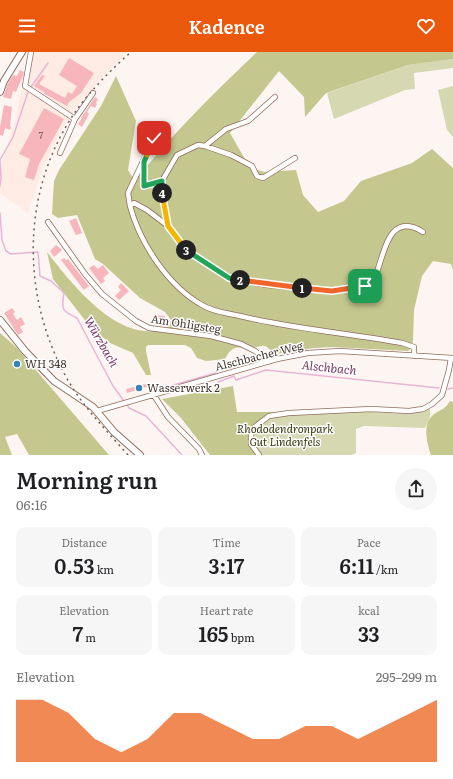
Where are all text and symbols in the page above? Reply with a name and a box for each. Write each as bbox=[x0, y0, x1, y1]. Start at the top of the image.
text: Kadence bbox=[188, 13, 265, 40]
icon: menu bbox=[16, 15, 38, 37]
icon: heart bbox=[415, 15, 437, 37]
pin bbox=[137, 121, 171, 155]
icon: check bbox=[143, 127, 165, 149]
house number: 7 bbox=[39, 128, 44, 142]
pin: 4 bbox=[152, 183, 172, 203]
text: 4 bbox=[159, 185, 165, 201]
pin: 3 bbox=[176, 240, 196, 260]
text: 3 bbox=[183, 242, 189, 258]
pin bbox=[348, 269, 382, 303]
pin: 2 bbox=[230, 270, 250, 290]
text: 2 bbox=[237, 272, 243, 288]
icon: arrive bbox=[354, 275, 376, 297]
pin: 1 bbox=[292, 278, 312, 298]
text: 1 bbox=[300, 280, 304, 296]
street label: Am Ohligsteg bbox=[150, 310, 223, 337]
water label: Würzbach bbox=[80, 313, 124, 370]
street label: Alschbacher Weg bbox=[213, 336, 305, 374]
place label: WH 348 bbox=[25, 355, 66, 371]
water label: Alschbach bbox=[301, 355, 357, 379]
marker: WH 348 bbox=[12, 359, 22, 369]
place label: Wasserwerk 2 bbox=[147, 379, 220, 395]
marker: Wasserwerk 2 bbox=[134, 383, 144, 393]
park label: Rhododendronpark Gut Lindenfels bbox=[237, 420, 333, 449]
text: Morning run bbox=[16, 463, 158, 496]
button: share bbox=[395, 468, 437, 510]
text: 06:16 bbox=[16, 495, 47, 514]
text: Distance bbox=[61, 534, 107, 550]
text: Time bbox=[213, 534, 240, 550]
text: Pace bbox=[357, 534, 381, 550]
text: 0.53 bbox=[54, 550, 94, 580]
text: 3:17 bbox=[209, 550, 244, 580]
text: 6:11 bbox=[340, 550, 374, 580]
text: km bbox=[94, 561, 114, 577]
text: /km bbox=[374, 561, 398, 577]
text: Elevation bbox=[59, 602, 109, 618]
text: Heart rate bbox=[200, 602, 253, 618]
text: kcal bbox=[358, 602, 380, 618]
text: 7 bbox=[72, 618, 83, 648]
text: 165 bbox=[198, 618, 228, 648]
text: 33 bbox=[358, 618, 380, 648]
text: m bbox=[83, 629, 96, 645]
text: bpm bbox=[228, 629, 255, 645]
text: Elevation bbox=[16, 667, 75, 686]
text: 295–299 m bbox=[376, 667, 437, 686]

